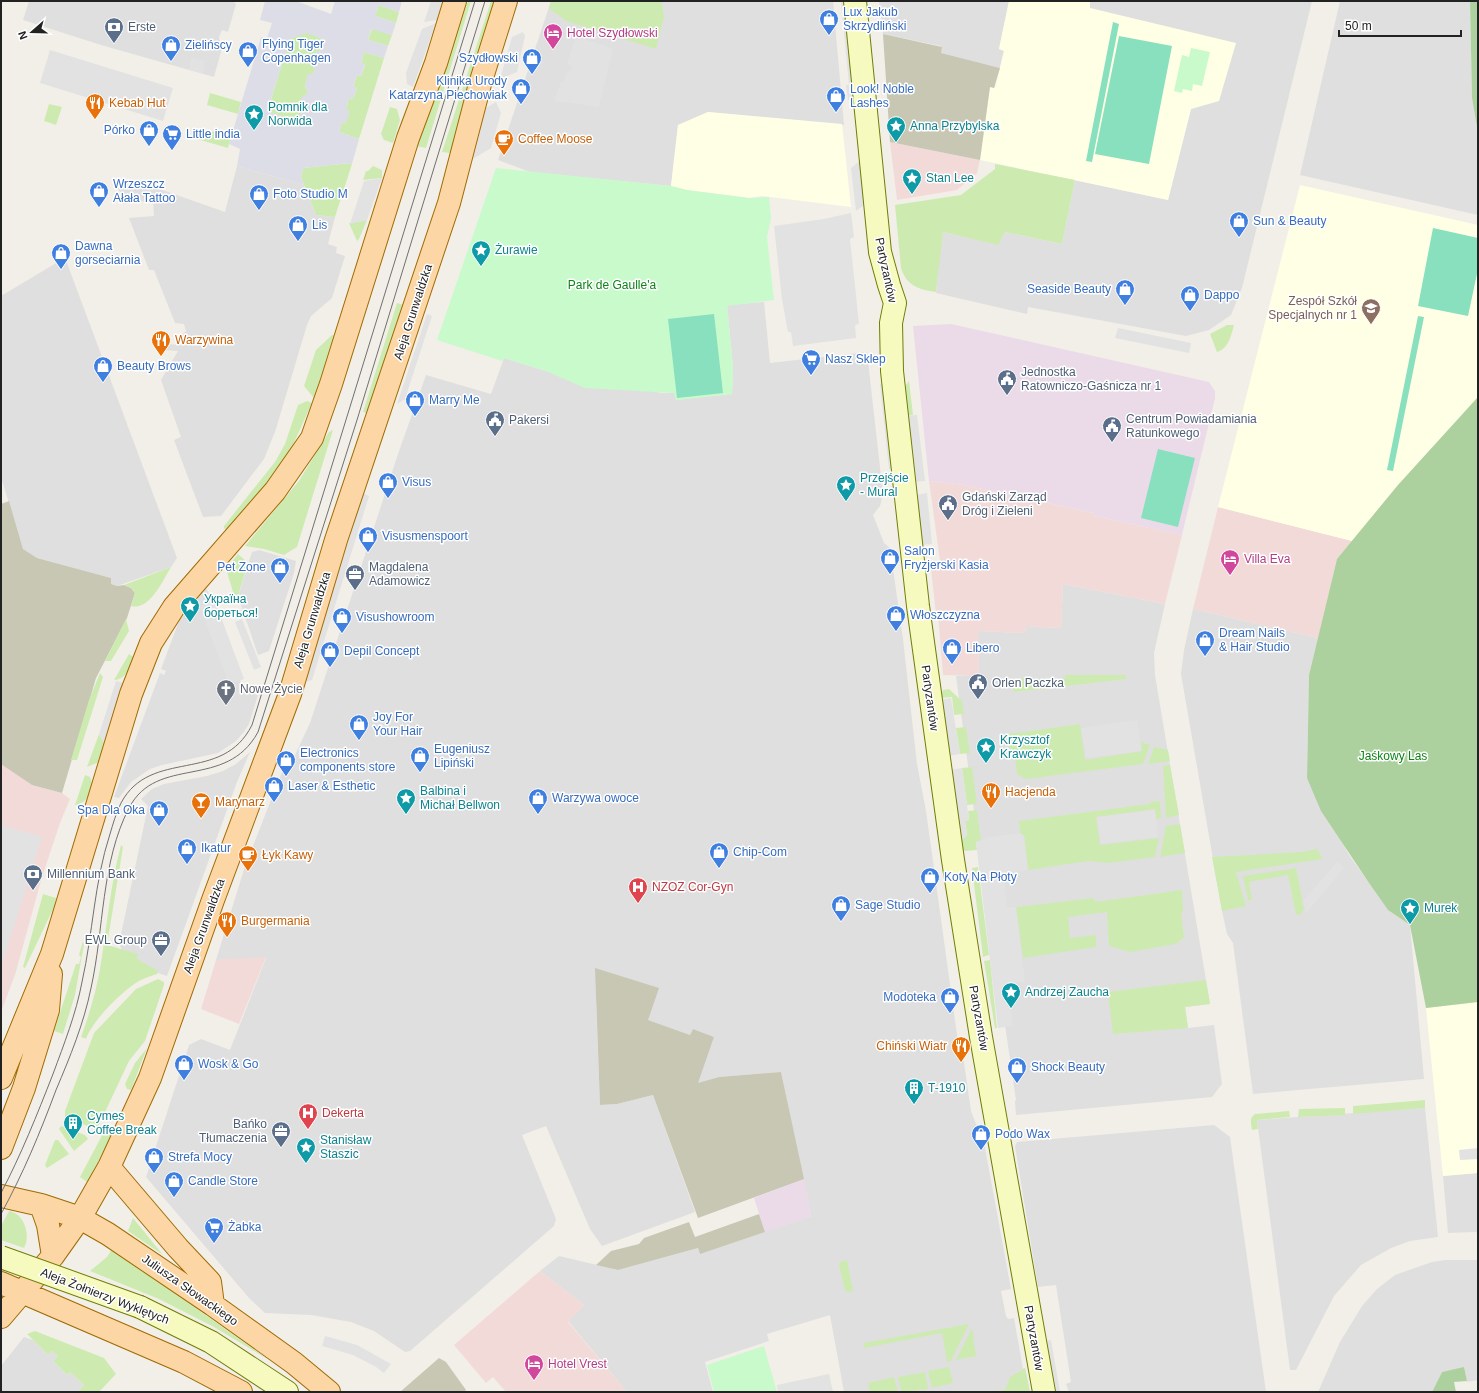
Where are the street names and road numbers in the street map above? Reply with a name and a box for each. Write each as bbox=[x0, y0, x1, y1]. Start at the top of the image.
street label: Partyzantów bbox=[872, 236, 900, 304]
street label: Aleja Grunwaldzka bbox=[391, 262, 435, 362]
street label: Aleja Grunwaldzka bbox=[291, 570, 333, 670]
street label: Partyzantów bbox=[918, 664, 942, 732]
street label: Aleja Grunwaldzka bbox=[180, 876, 228, 975]
street label: Partyzantów bbox=[966, 984, 992, 1052]
street label: Juliusza Słowackiego bbox=[139, 1252, 241, 1329]
street label: Aleja Żołnierzy Wyklętych bbox=[39, 1265, 171, 1327]
street label: Partyzantów bbox=[1021, 1304, 1047, 1372]

